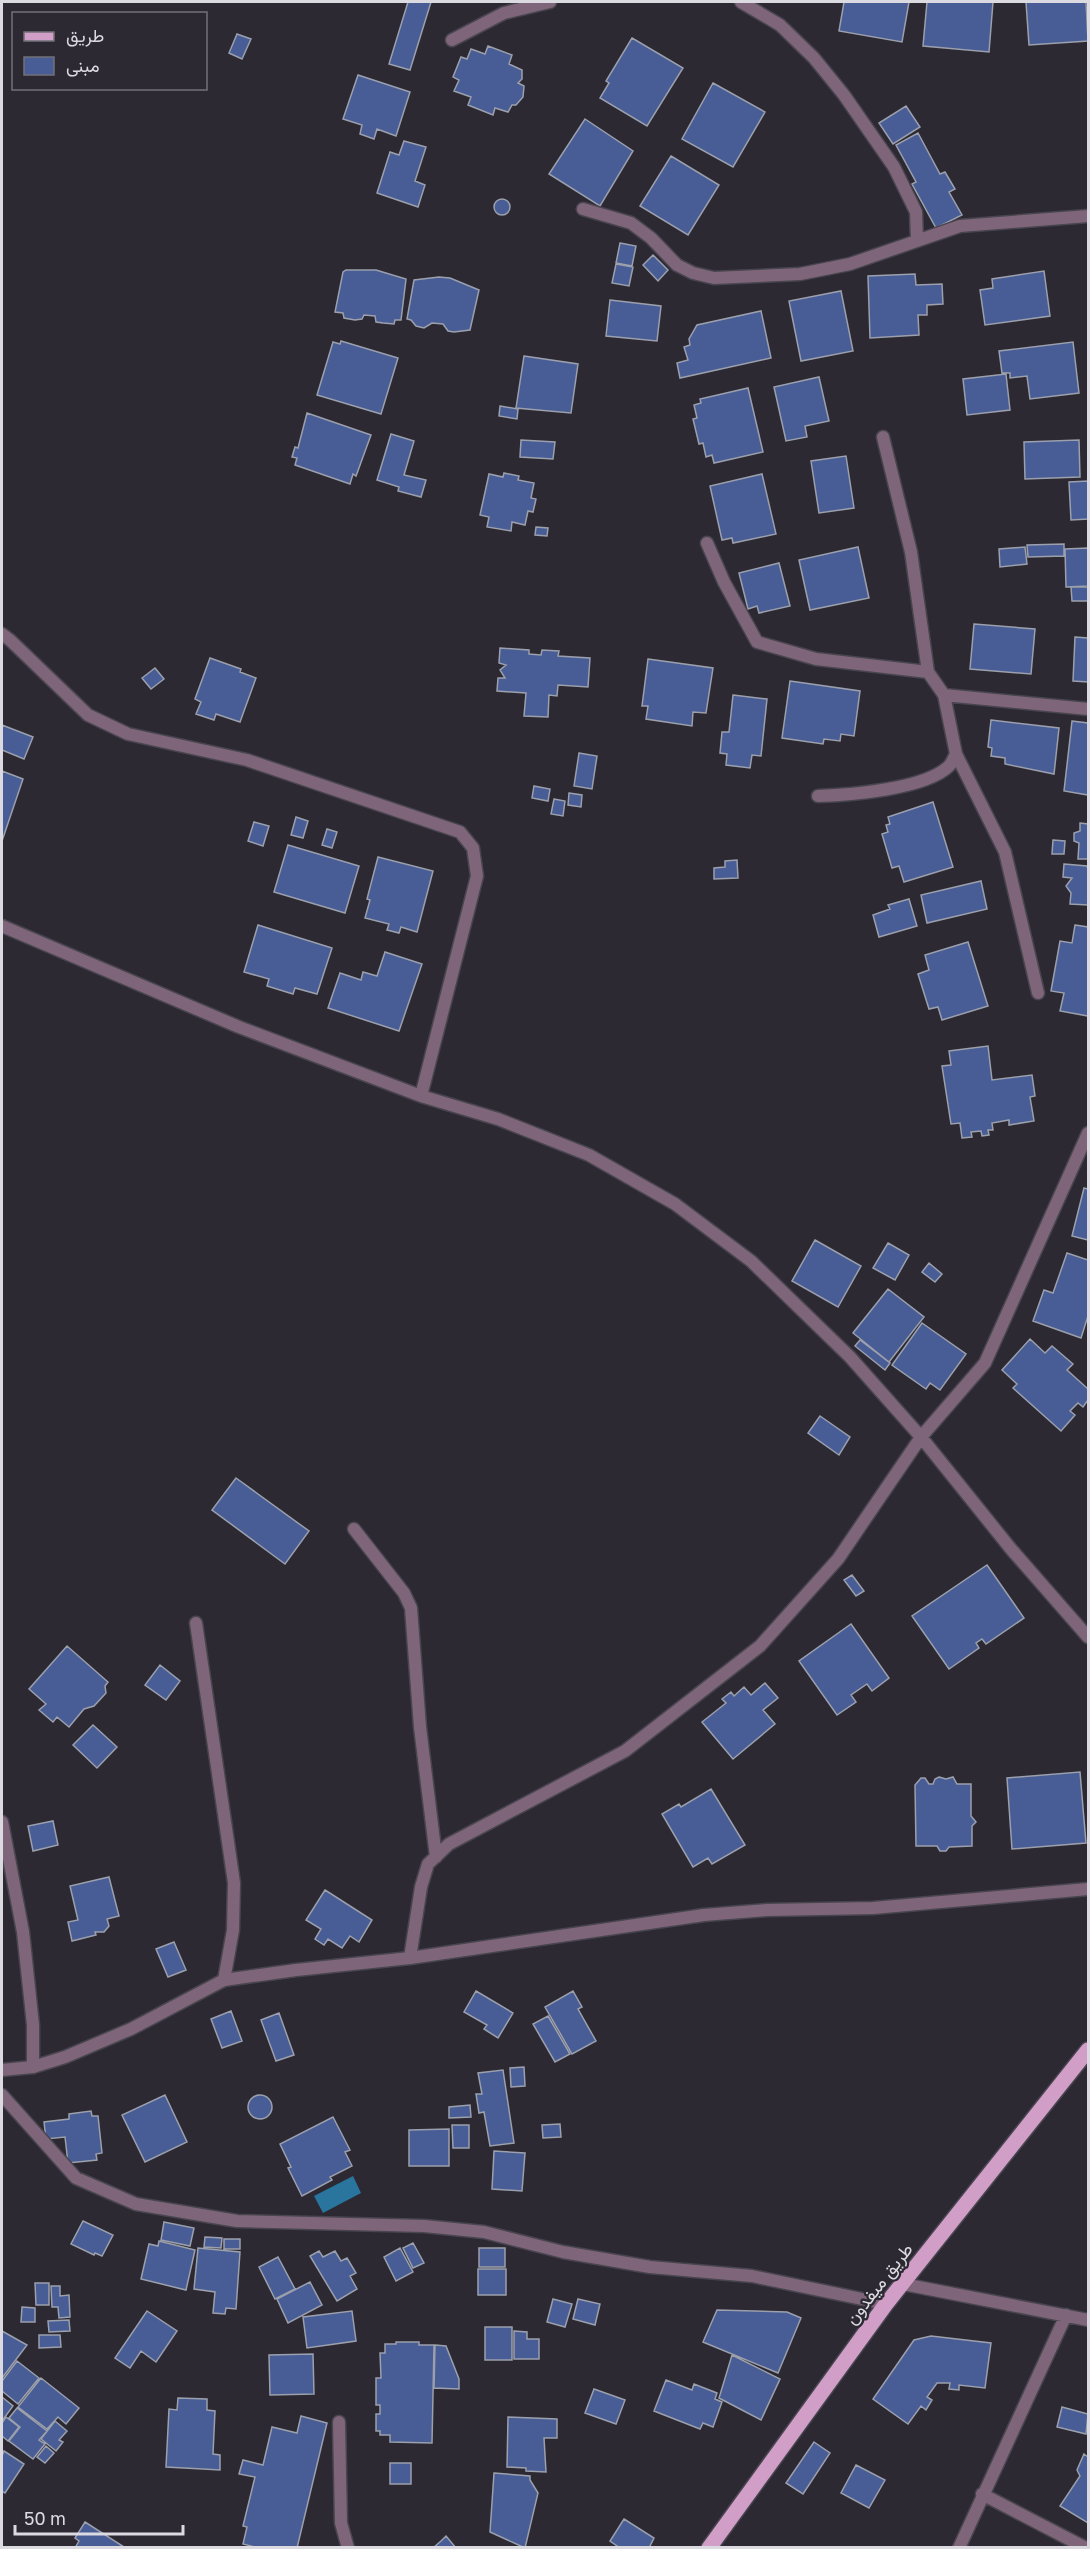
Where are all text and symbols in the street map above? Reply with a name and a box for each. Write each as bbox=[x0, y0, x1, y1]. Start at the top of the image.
legend bbox=[12, 12, 207, 90]
text: طريق bbox=[66, 24, 104, 47]
text: مبنى bbox=[66, 54, 100, 77]
street label: طريق ميفدون bbox=[840, 2238, 918, 2329]
scale bar bbox=[15, 2498, 183, 2536]
text: 50 m bbox=[24, 2507, 66, 2529]

